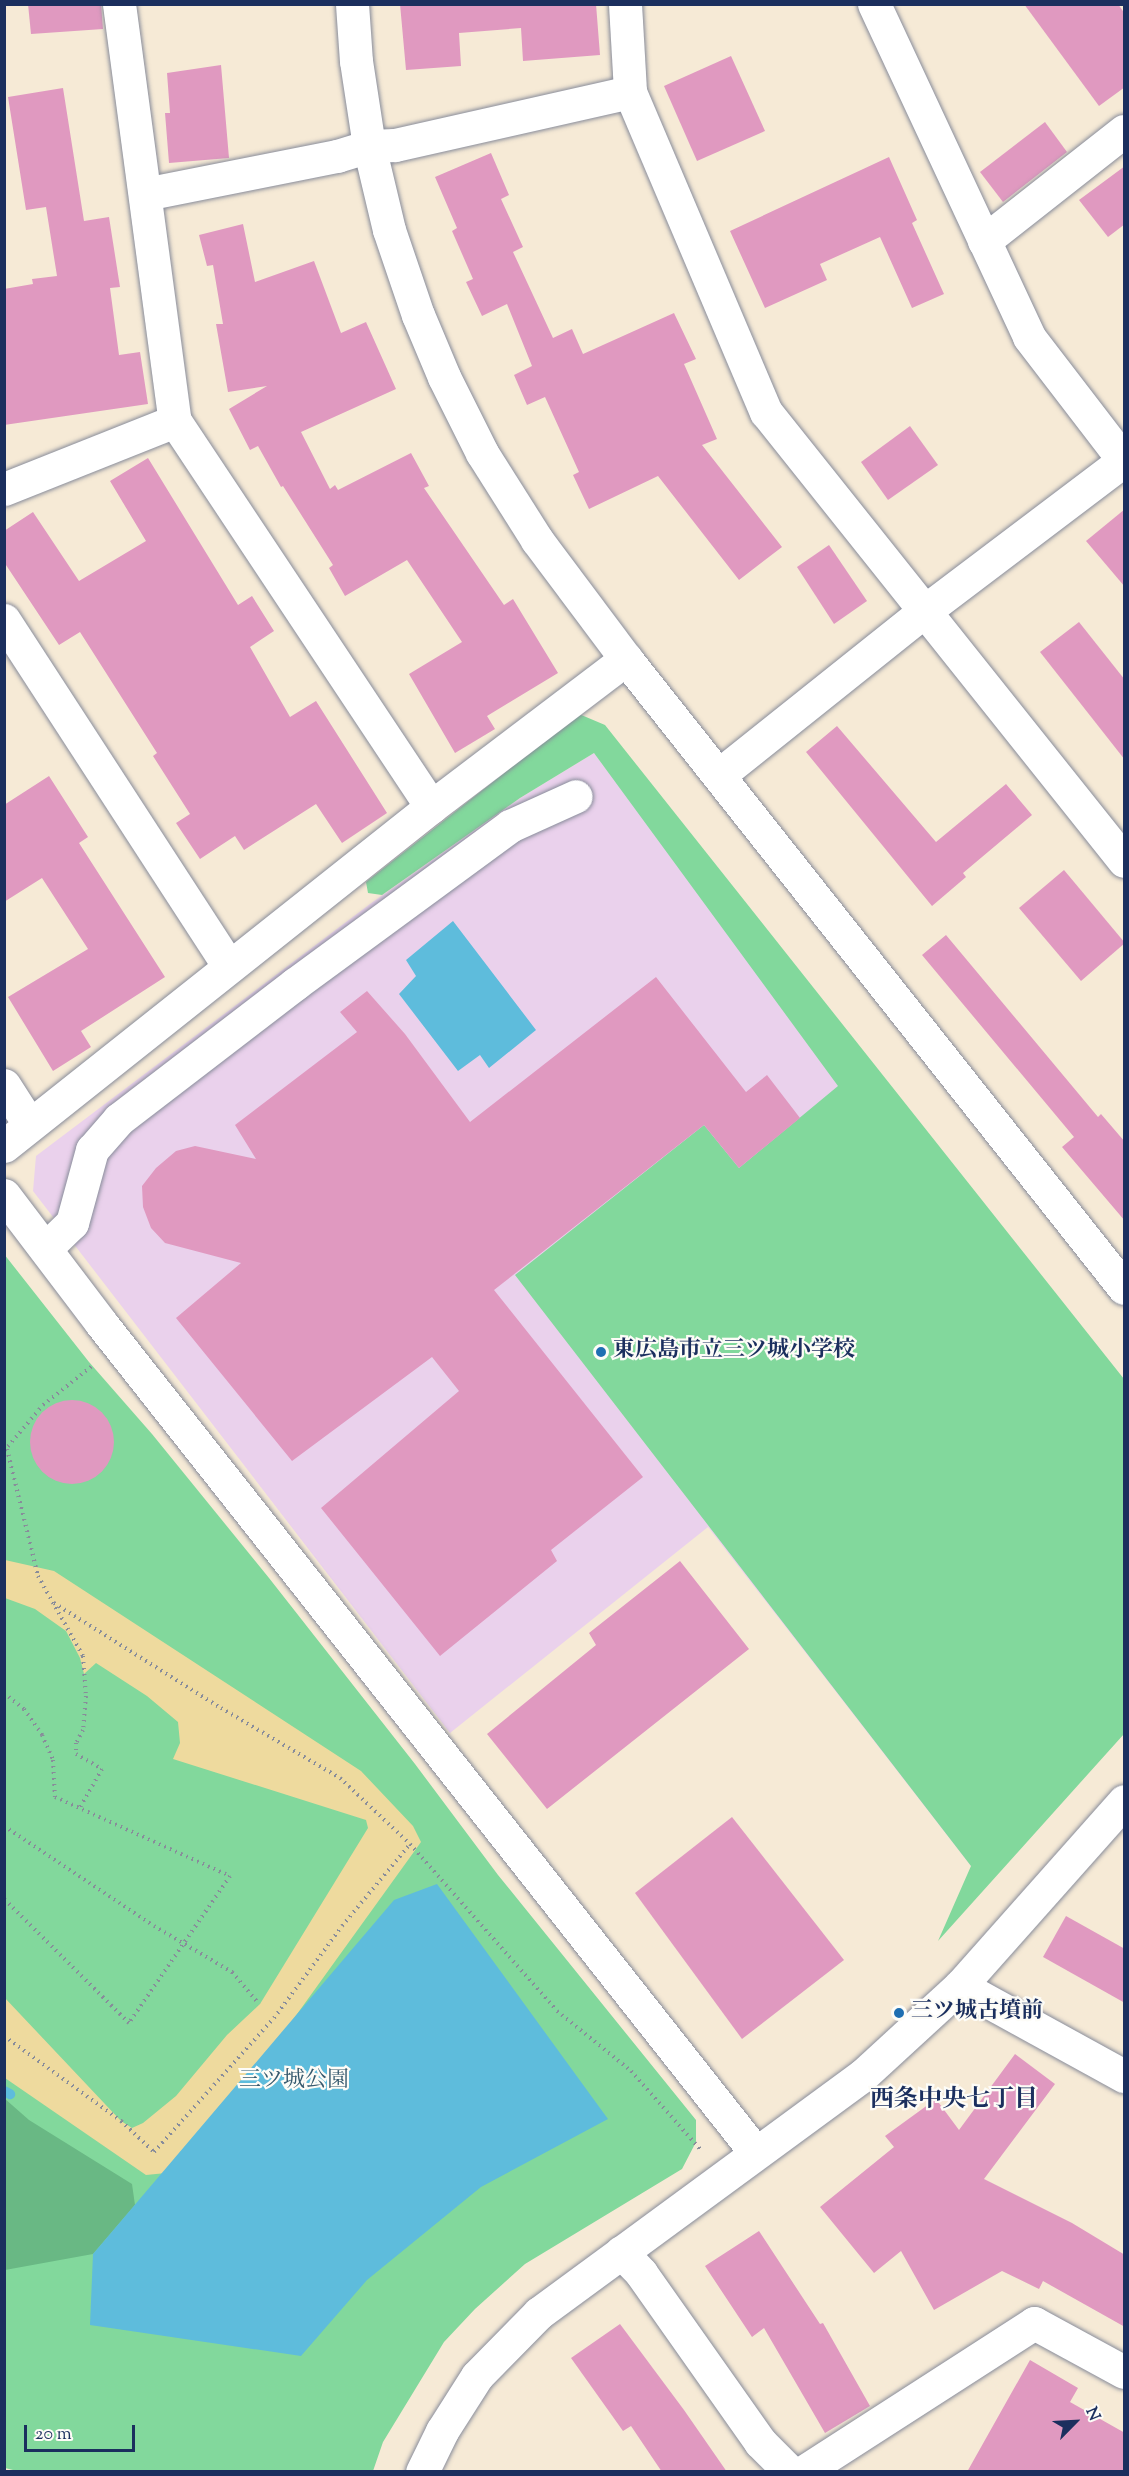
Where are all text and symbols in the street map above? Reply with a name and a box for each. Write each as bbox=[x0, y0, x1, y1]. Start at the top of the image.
place label: 東広島市立三ツ城小学校 bbox=[613, 1339, 855, 1365]
marker: 東広島市立三ツ城小学校 bbox=[594, 1345, 608, 1359]
place label: 三ツ城古墳前 bbox=[911, 2000, 1043, 2026]
marker: 三ツ城古墳前 bbox=[892, 2006, 906, 2020]
park label: 三ツ城公園 bbox=[239, 2069, 349, 2095]
district label: 西条中央七丁目 bbox=[870, 2087, 1038, 2115]
north arrow bbox=[1045, 2392, 1105, 2452]
text: N bbox=[1079, 2404, 1105, 2425]
scale bar bbox=[27, 2413, 138, 2451]
text: 20 m bbox=[35, 2422, 72, 2448]

